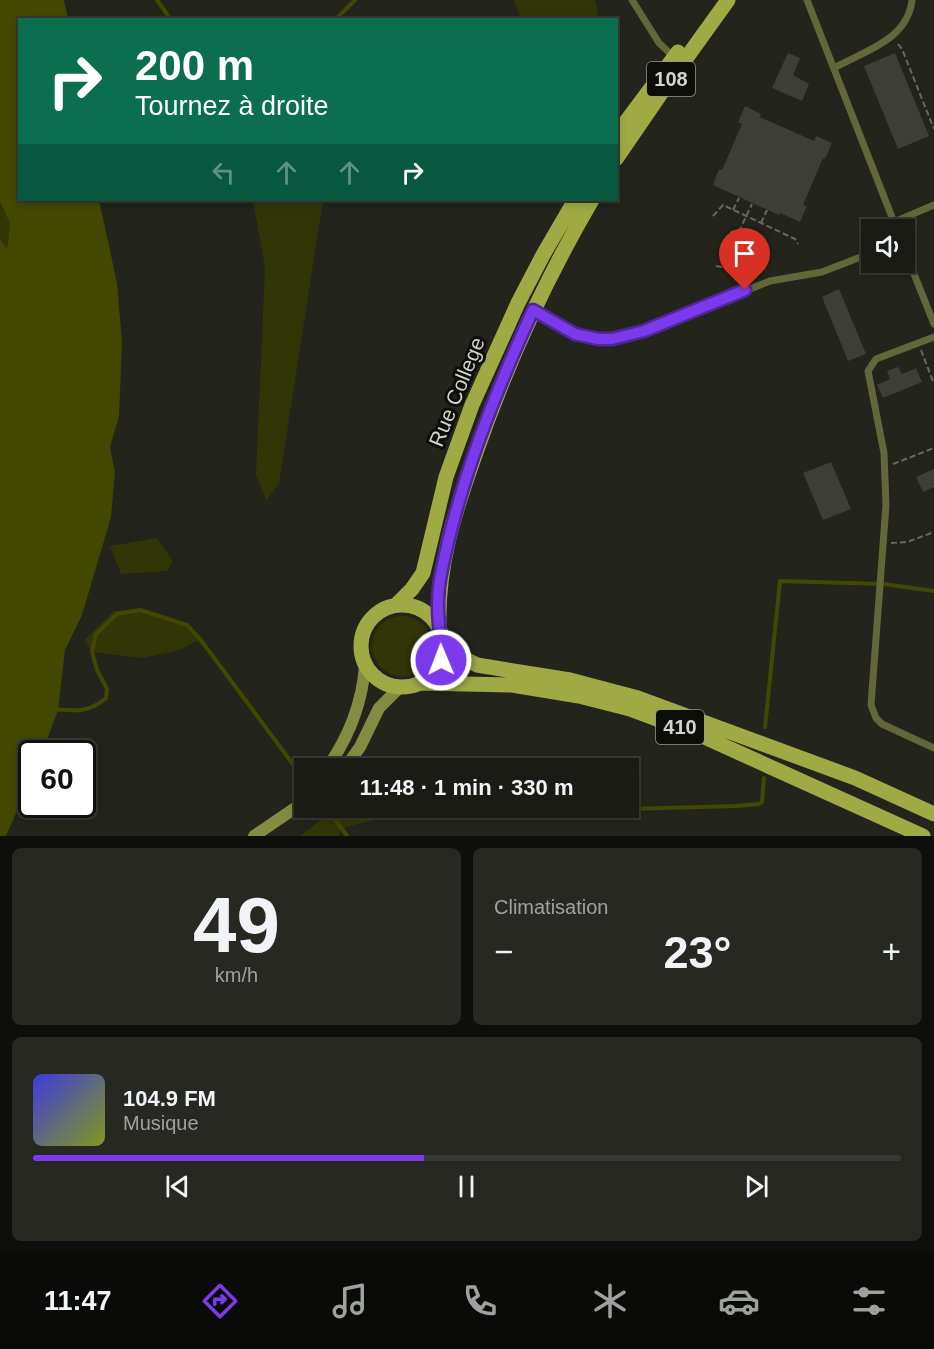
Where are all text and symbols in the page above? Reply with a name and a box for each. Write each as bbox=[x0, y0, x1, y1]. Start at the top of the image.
icon: right bbox=[36, 42, 114, 120]
text: 200 m bbox=[135, 42, 254, 89]
road number: 108 bbox=[647, 62, 695, 96]
text: Tournez à droite bbox=[135, 91, 329, 121]
icon: left bbox=[207, 156, 240, 189]
icon: ahead bbox=[270, 156, 303, 189]
icon: ahead bbox=[333, 156, 366, 189]
icon: right bbox=[396, 156, 429, 189]
map controls bbox=[861, 219, 915, 273]
button: sound bbox=[861, 219, 915, 273]
pin bbox=[719, 228, 770, 290]
icon: arrive bbox=[728, 237, 761, 270]
street label: Rue College bbox=[424, 334, 489, 450]
position arrow bbox=[409, 628, 473, 692]
road number: 410 bbox=[656, 710, 704, 744]
speed limit sign: 60 bbox=[18, 740, 96, 818]
text: 11:48 · 1 min · 330 m bbox=[360, 775, 574, 800]
text: 49 bbox=[193, 881, 280, 969]
text: Climatisation bbox=[494, 896, 608, 918]
text: 23° bbox=[663, 927, 732, 978]
text: − bbox=[494, 933, 513, 970]
text: + bbox=[882, 933, 901, 970]
text: km/h bbox=[215, 964, 258, 986]
text: 104.9 FM bbox=[123, 1086, 216, 1111]
text: Musique bbox=[123, 1112, 199, 1134]
icon: previous bbox=[161, 1170, 194, 1203]
icon: pause bbox=[450, 1170, 483, 1203]
icon: next bbox=[740, 1170, 773, 1203]
icon: directions bbox=[199, 1280, 241, 1322]
icon: music bbox=[329, 1280, 371, 1322]
icon: phone bbox=[459, 1280, 501, 1322]
icon: climate bbox=[589, 1280, 631, 1322]
icon: car bbox=[718, 1280, 760, 1322]
icon: filters bbox=[848, 1280, 890, 1322]
text: 11:47 bbox=[44, 1286, 111, 1316]

